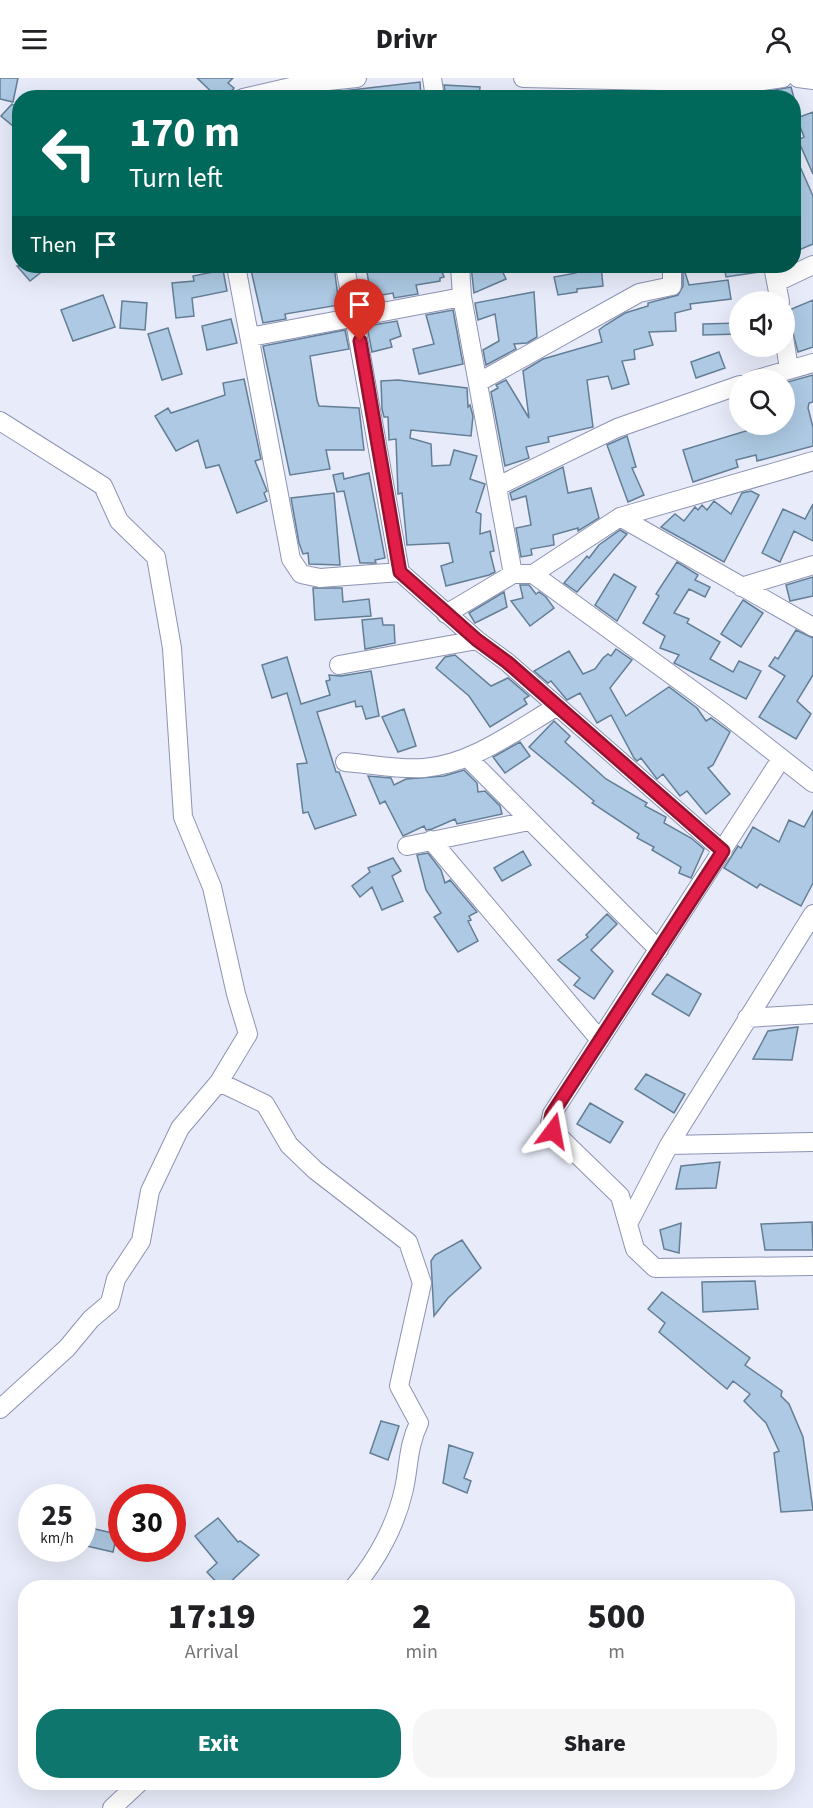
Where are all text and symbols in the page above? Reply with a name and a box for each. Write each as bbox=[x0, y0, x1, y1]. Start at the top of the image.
text: Drivr bbox=[376, 20, 437, 59]
icon: menu bbox=[18, 23, 51, 56]
icon: person bbox=[762, 23, 795, 56]
text: 170 m bbox=[129, 103, 240, 163]
icon: left bbox=[30, 114, 108, 192]
text: Turn left bbox=[129, 159, 223, 198]
icon: arrive bbox=[89, 228, 122, 261]
text: Then bbox=[30, 229, 77, 261]
pin bbox=[334, 279, 385, 341]
icon: arrive bbox=[343, 288, 376, 321]
map controls bbox=[729, 291, 795, 435]
button: sound bbox=[729, 291, 795, 357]
button: search bbox=[729, 369, 795, 435]
position arrow bbox=[521, 1099, 585, 1163]
speed limit sign: 30 bbox=[108, 1484, 186, 1562]
text: 25 bbox=[41, 1494, 73, 1537]
text: km/h bbox=[40, 1528, 74, 1549]
text: 17:19 bbox=[168, 1591, 256, 1642]
text: 2 bbox=[412, 1591, 431, 1642]
text: 500 bbox=[588, 1591, 645, 1642]
text: Arrival bbox=[185, 1638, 239, 1666]
text: min bbox=[405, 1638, 438, 1666]
text: m bbox=[608, 1638, 625, 1666]
button: Exit bbox=[36, 1709, 401, 1778]
button: Share bbox=[413, 1709, 777, 1778]

